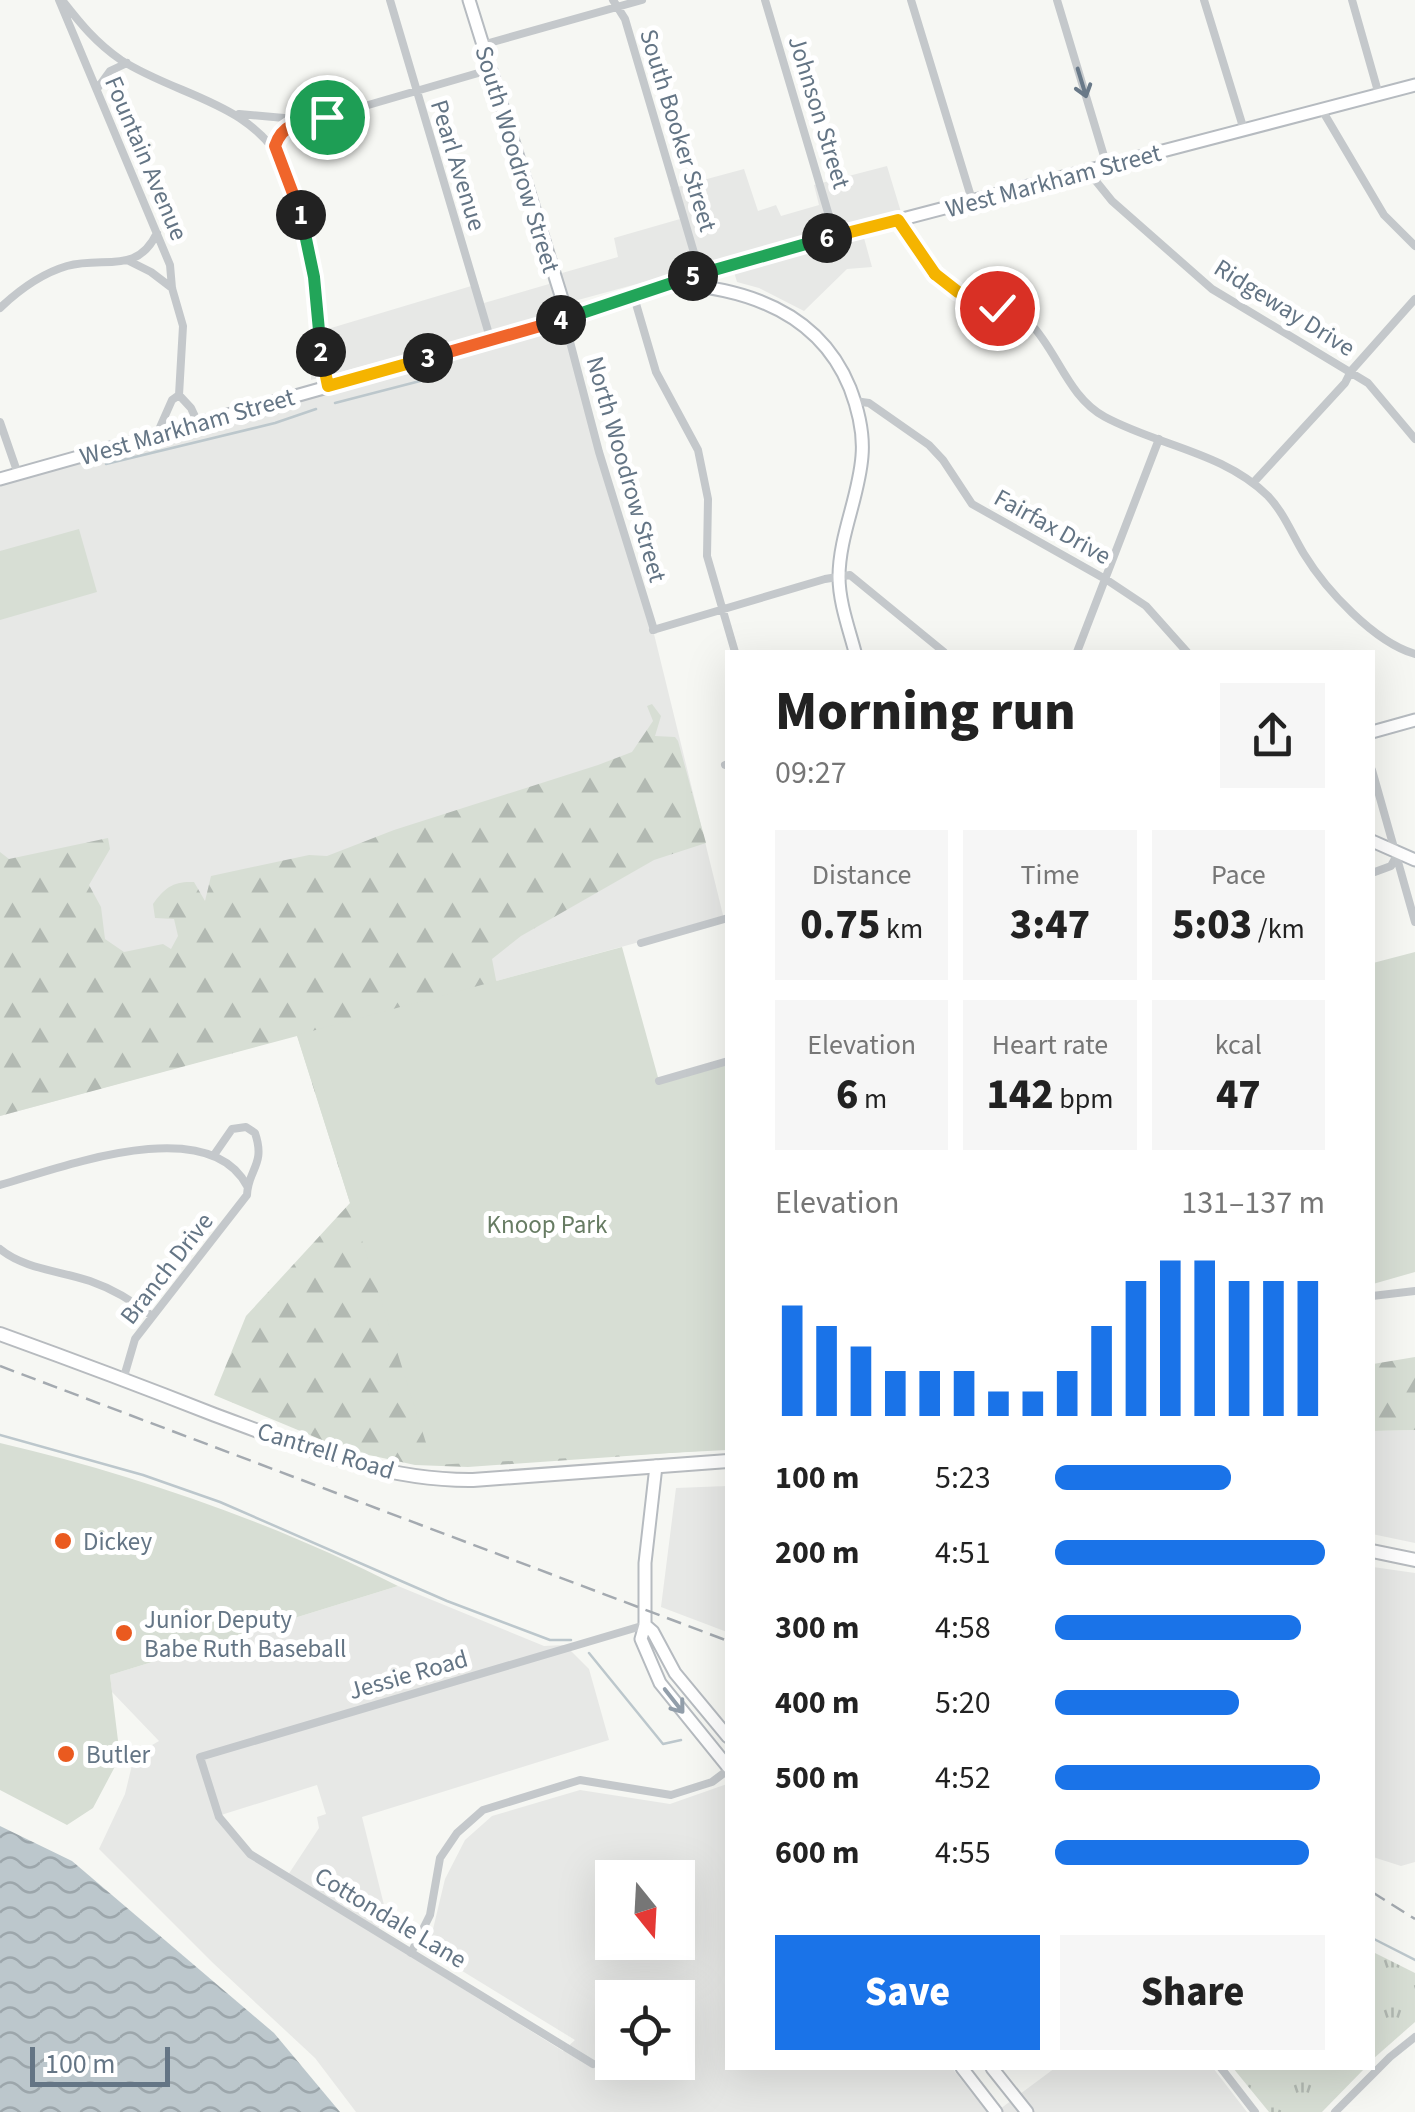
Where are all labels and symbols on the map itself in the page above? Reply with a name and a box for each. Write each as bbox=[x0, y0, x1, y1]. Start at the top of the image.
street label: South Booker Street bbox=[630, 25, 726, 236]
street label: Johnson Street bbox=[779, 31, 860, 194]
street label: South Woodrow Street bbox=[465, 41, 569, 278]
one-way arrow bbox=[1074, 67, 1092, 98]
street label: Fountain Avenue bbox=[95, 71, 197, 246]
pin bbox=[285, 75, 370, 160]
street label: Pearl Avenue bbox=[421, 95, 495, 235]
street label: West Markham Street bbox=[941, 135, 1166, 227]
pin: 1 bbox=[276, 190, 326, 240]
pin: 6 bbox=[802, 213, 852, 263]
street label: Ridgeway Drive bbox=[1207, 250, 1362, 366]
pin: 5 bbox=[668, 251, 718, 301]
pin bbox=[955, 266, 1040, 351]
pin: 4 bbox=[536, 295, 586, 345]
pin: 2 bbox=[296, 327, 346, 377]
pin: 3 bbox=[403, 333, 453, 383]
street label: North Woodrow Street bbox=[577, 352, 676, 587]
street label: West Markham Street bbox=[76, 379, 299, 475]
street label: Fairfax Drive bbox=[988, 480, 1118, 574]
street label: Branch Drive bbox=[112, 1205, 222, 1332]
park label: Knoop Park bbox=[487, 1207, 608, 1243]
street label: Cantrell Road bbox=[253, 1413, 399, 1489]
place label: Dickey bbox=[83, 1524, 152, 1560]
marker: Dickey bbox=[52, 1530, 74, 1552]
place label: Junior Deputy Babe Ruth Baseball bbox=[144, 1602, 346, 1667]
marker: Junior Deputy Babe Ruth Baseball bbox=[113, 1622, 135, 1644]
street label: Jessie Road bbox=[344, 1641, 472, 1709]
one-way arrow bbox=[663, 1687, 684, 1714]
place label: Butler bbox=[86, 1737, 151, 1773]
marker: Butler bbox=[55, 1743, 77, 1765]
street label: Cottondale Lane bbox=[308, 1858, 473, 1978]
north arrow bbox=[595, 1860, 695, 1960]
scale bar bbox=[30, 2042, 170, 2086]

